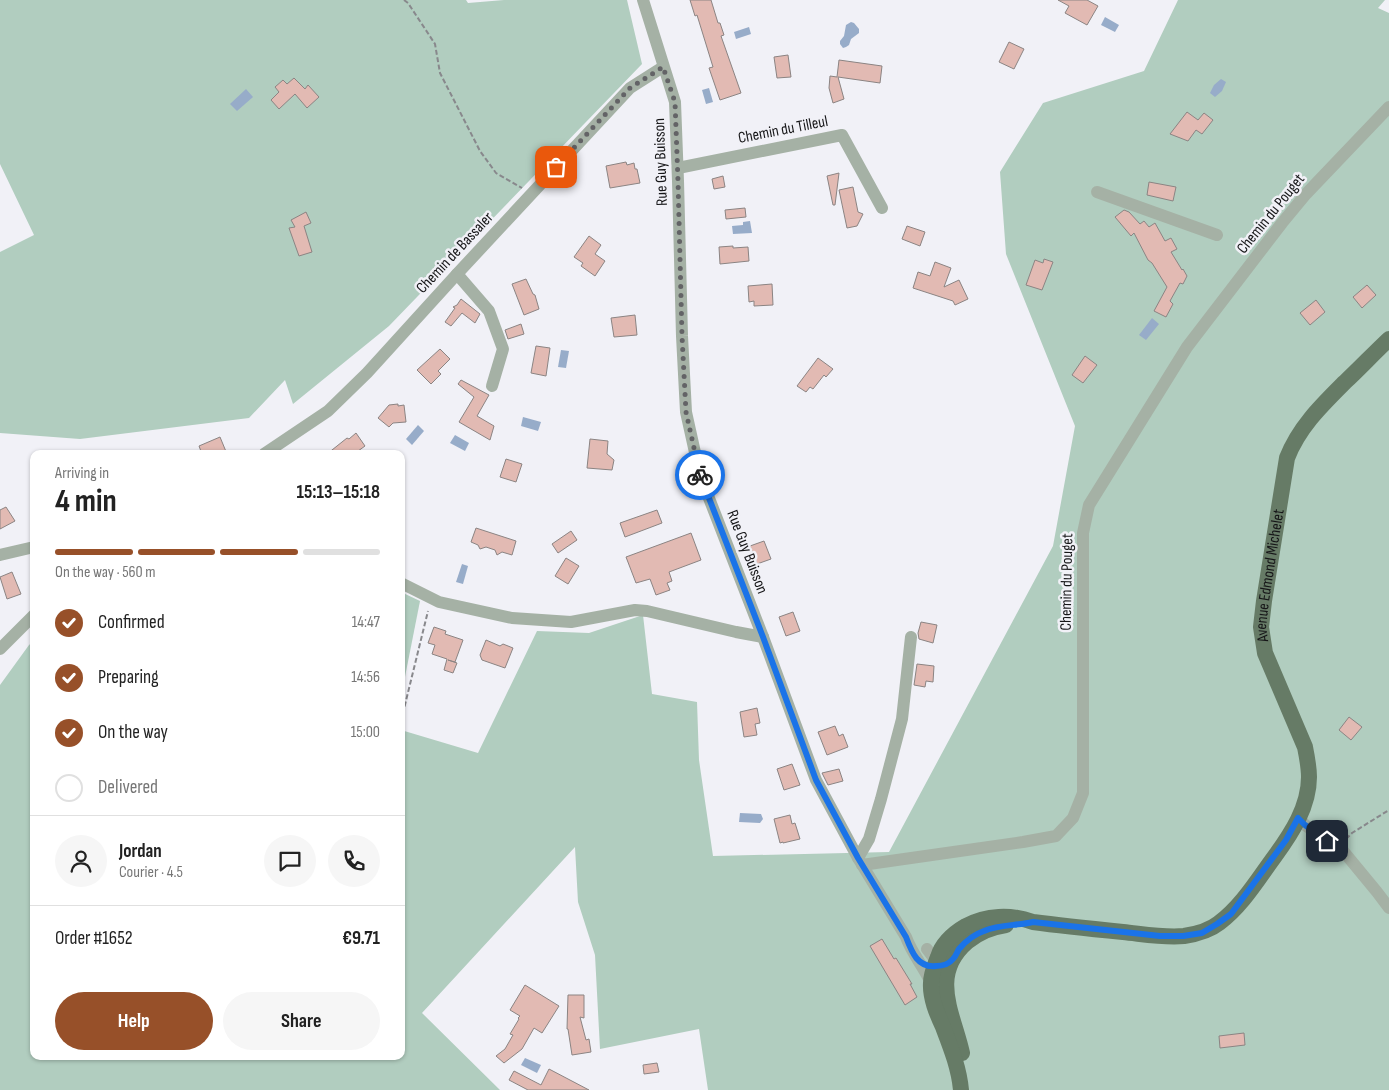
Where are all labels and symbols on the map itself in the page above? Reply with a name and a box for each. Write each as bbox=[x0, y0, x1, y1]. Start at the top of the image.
street label: Chemin du Tilleul bbox=[736, 112, 830, 148]
street label: Rue Guy Buisson bbox=[650, 118, 672, 206]
pin bbox=[535, 146, 577, 188]
street label: Chemin du Pouget bbox=[1233, 170, 1309, 258]
street label: Chemin de Bassaler bbox=[413, 208, 498, 298]
courier bbox=[675, 450, 725, 500]
street label: Rue Guy Buisson bbox=[722, 507, 772, 597]
street label: Avenue Edmond Michelet bbox=[1251, 508, 1288, 644]
street label: Chemin du Pouget bbox=[1057, 533, 1077, 631]
pin bbox=[1306, 820, 1348, 862]

